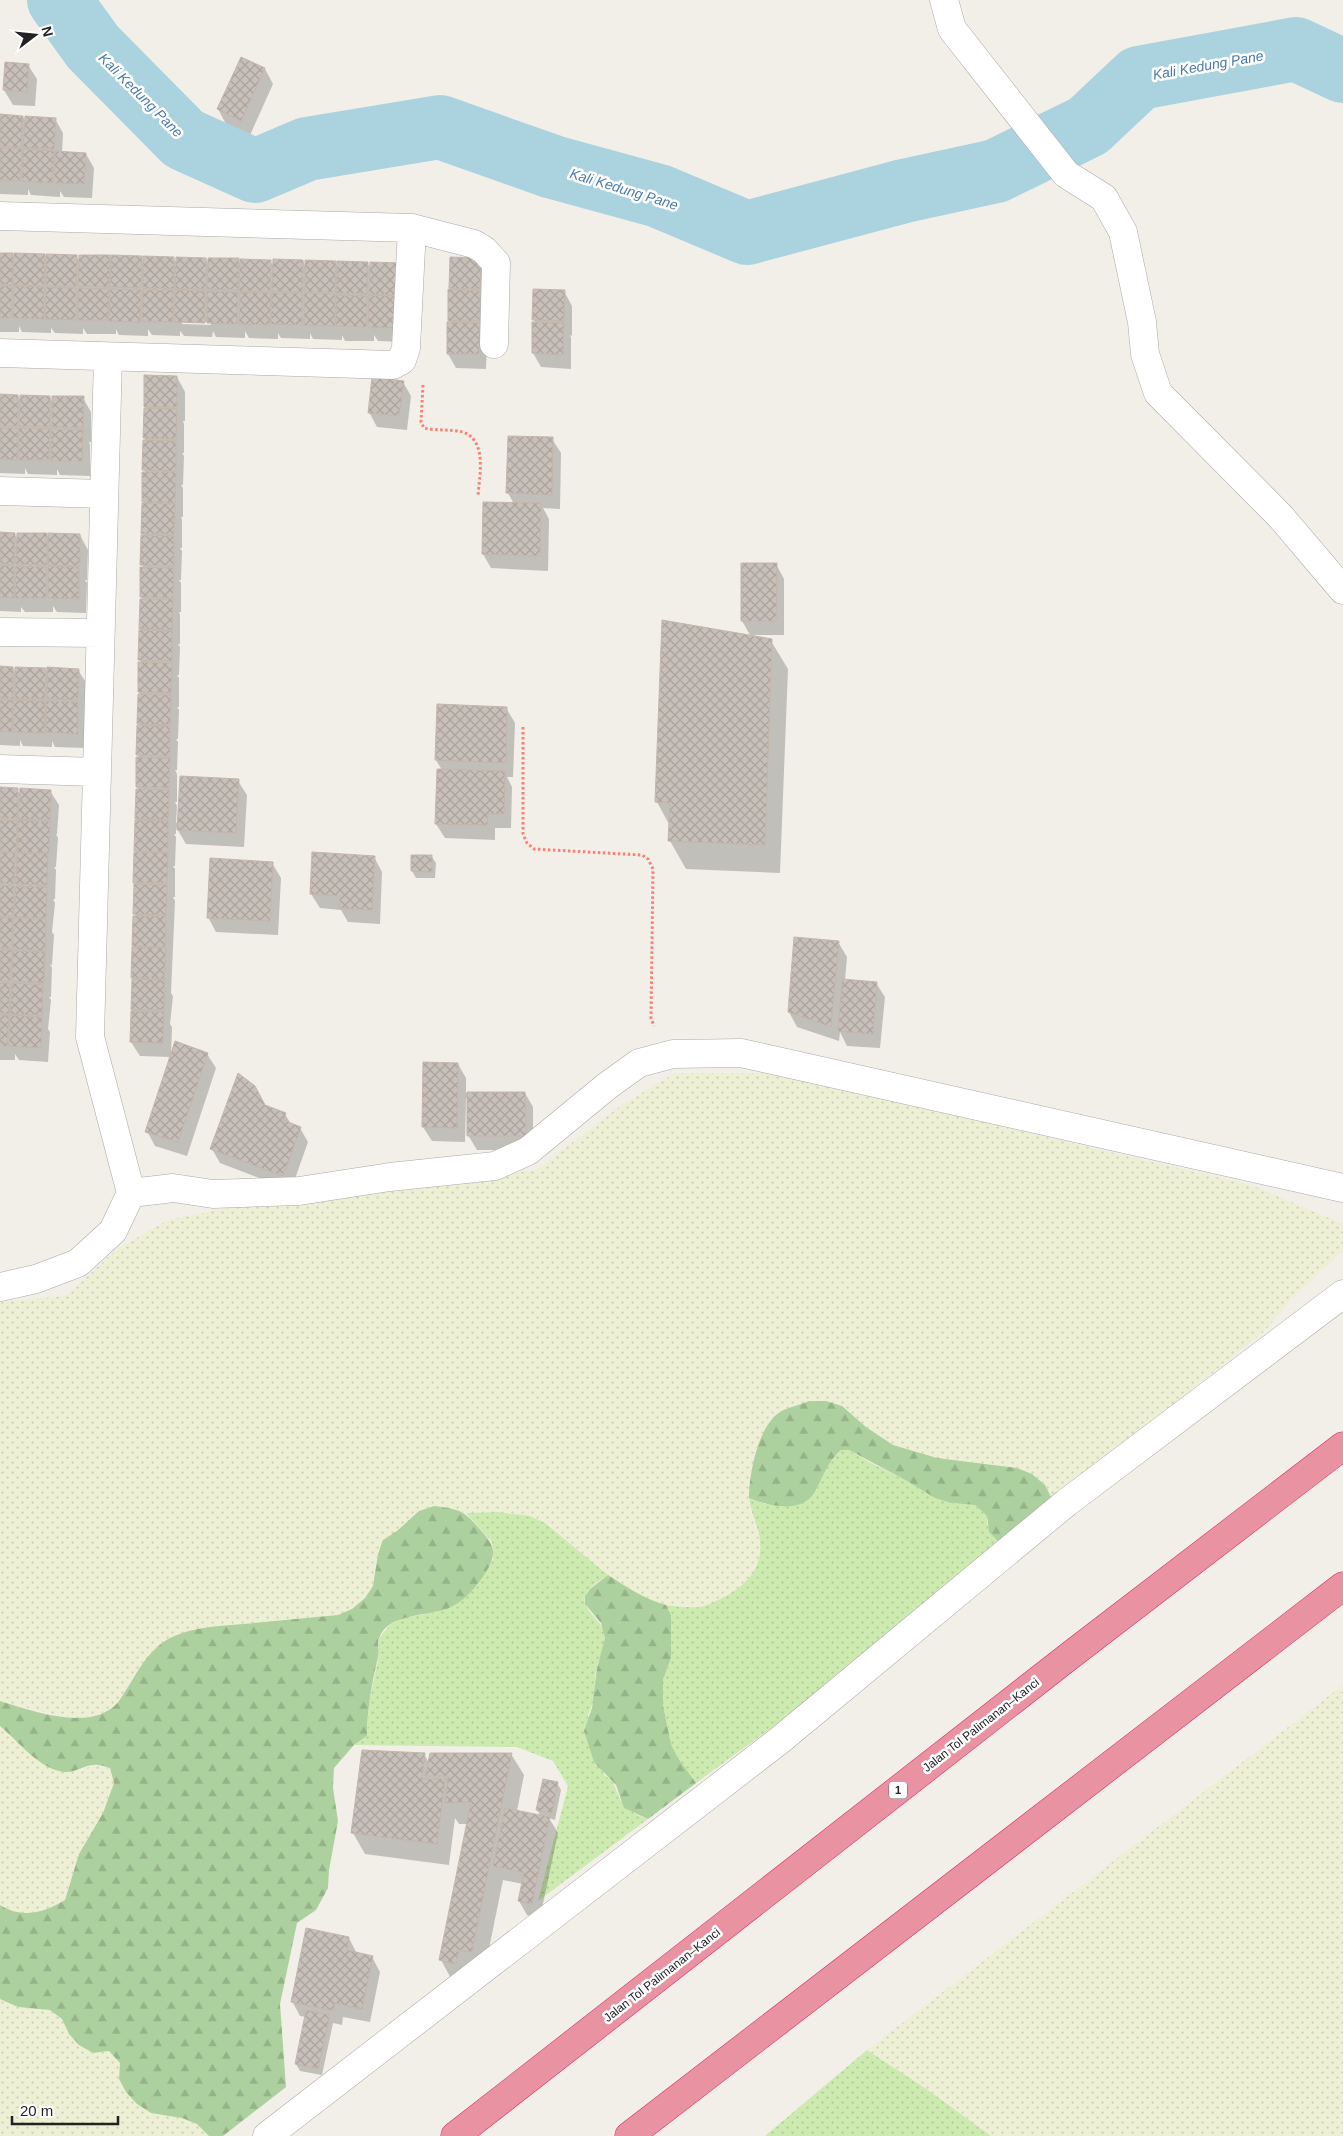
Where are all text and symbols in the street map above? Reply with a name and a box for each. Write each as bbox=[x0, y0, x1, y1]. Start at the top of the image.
north arrow bbox=[10, 10, 60, 60]
text: N bbox=[38, 24, 57, 38]
water label: Kali Kedung Pane bbox=[1151, 47, 1265, 83]
water label: Kali Kedung Pane bbox=[96, 50, 186, 140]
water label: Kali Kedung Pane bbox=[568, 165, 680, 213]
street label: Jalan Tol Palimanan–Kanci bbox=[920, 1675, 1042, 1775]
road number: 1 bbox=[889, 1782, 907, 1798]
street label: Jalan Tol Palimanan–Kanci bbox=[601, 1925, 723, 2025]
scale bar bbox=[12, 2094, 119, 2126]
text: 20 m bbox=[20, 2102, 53, 2119]

